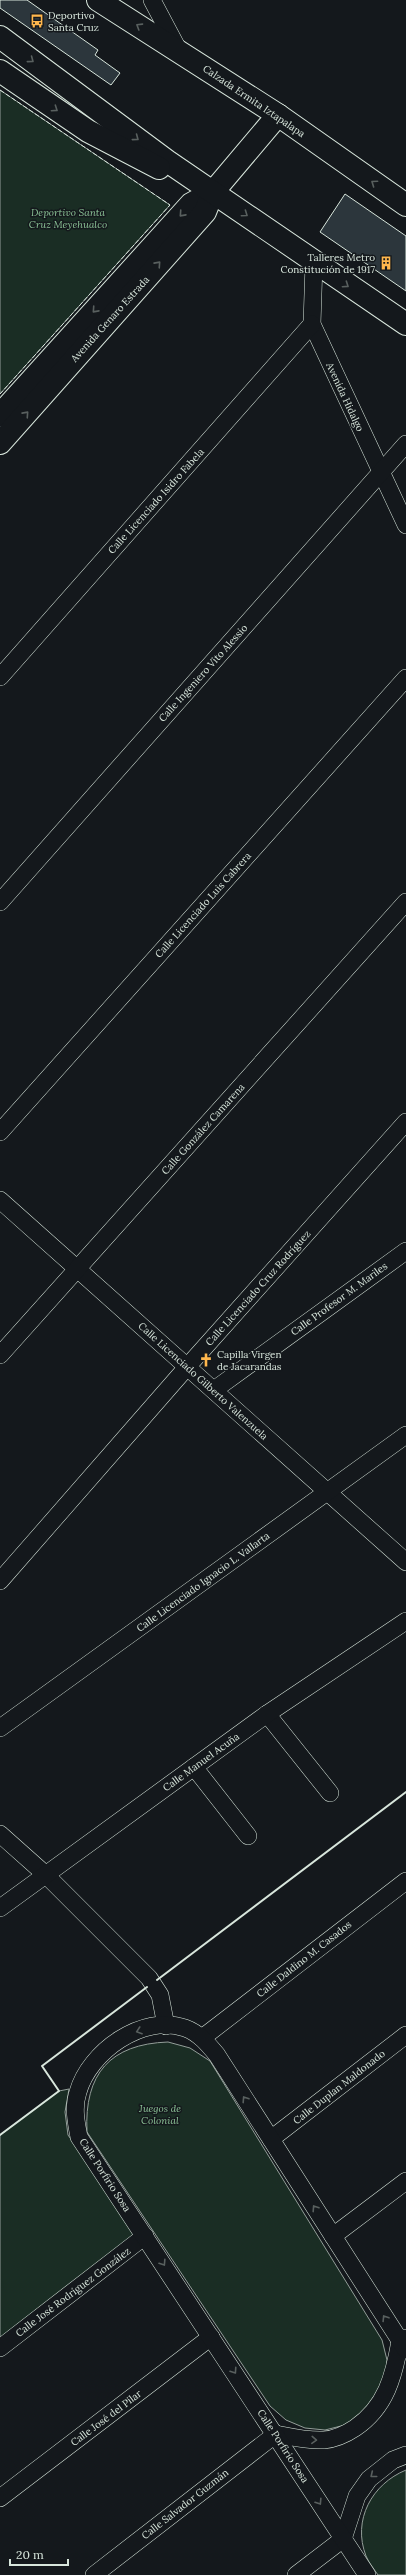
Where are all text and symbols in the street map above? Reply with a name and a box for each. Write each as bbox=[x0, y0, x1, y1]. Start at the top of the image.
place label: Deportivo Santa Cruz bbox=[48, 9, 99, 34]
bus stop icon: Deportivo Santa Cruz bbox=[29, 13, 45, 29]
one-way arrow bbox=[136, 23, 143, 31]
one-way arrow bbox=[27, 55, 34, 62]
street label: Calzada Ermita Iztapalapa bbox=[200, 62, 308, 140]
one-way arrow bbox=[51, 104, 58, 111]
one-way arrow bbox=[131, 133, 138, 140]
one-way arrow bbox=[371, 180, 378, 188]
park label: Deportivo Santa Cruz Meyehualco bbox=[29, 206, 107, 231]
one-way arrow bbox=[179, 209, 186, 217]
one-way arrow bbox=[241, 209, 248, 216]
place label: Talleres Metro Constitución de 1917 bbox=[280, 251, 375, 276]
building icon: Talleres Metro Constitución de 1917 bbox=[378, 255, 394, 271]
one-way arrow bbox=[154, 262, 161, 269]
street label: Avenida Genaro Estrada bbox=[67, 273, 152, 365]
one-way arrow bbox=[342, 280, 349, 287]
one-way arrow bbox=[92, 305, 99, 313]
street label: Avenida Hidalgo bbox=[323, 359, 367, 434]
one-way arrow bbox=[21, 411, 28, 419]
street label: Calle Licenciado Isidro Fabela bbox=[105, 446, 207, 556]
street label: Calle Ingeniero Vito Alessio bbox=[156, 621, 250, 725]
street label: Calle Licenciado Luis Cabrera bbox=[152, 850, 254, 960]
street label: Calle González Camarena bbox=[159, 1081, 247, 1177]
street label: Calle Licenciado Cruz Rodríguez bbox=[203, 1228, 313, 1348]
street label: Calle Profesor M. Mariles bbox=[288, 1259, 390, 1338]
street label: Calle Licenciado Gilberto Valenzuela bbox=[136, 1319, 270, 1443]
place label: Capilla Virgen de Jacarandas bbox=[217, 1348, 282, 1373]
church icon: Capilla Virgen de Jacarandas bbox=[198, 1352, 214, 1368]
street label: Calle Licenciado Ignacio L. Vallarta bbox=[134, 1529, 272, 1635]
street label: Calle Manuel Acuña bbox=[160, 1730, 242, 1794]
street label: Calle Daldino M. Casados bbox=[254, 1918, 354, 2000]
one-way arrow bbox=[135, 2026, 142, 2034]
street label: Calle Duplan Maldonado bbox=[290, 2047, 388, 2127]
one-way arrow bbox=[243, 2096, 250, 2103]
park label: Juegos de Colonial bbox=[138, 2102, 181, 2127]
street label: Calle Porfirio Sosa bbox=[76, 2136, 134, 2214]
one-way arrow bbox=[312, 2205, 320, 2212]
street label: Calle José Rodríguez González bbox=[13, 2244, 133, 2340]
one-way arrow bbox=[158, 2258, 165, 2265]
one-way arrow bbox=[382, 2315, 390, 2322]
one-way arrow bbox=[229, 2367, 237, 2374]
street label: Calle José del Pilar bbox=[68, 2387, 145, 2449]
street label: Calle Porfirio Sosa bbox=[254, 2407, 312, 2485]
one-way arrow bbox=[311, 2435, 317, 2444]
street label: Calle Salvador Guzmán bbox=[139, 2466, 231, 2542]
one-way arrow bbox=[371, 2471, 378, 2478]
one-way arrow bbox=[314, 2498, 322, 2505]
scale bar bbox=[10, 2541, 68, 2567]
text: 20 m bbox=[16, 2547, 44, 2562]

